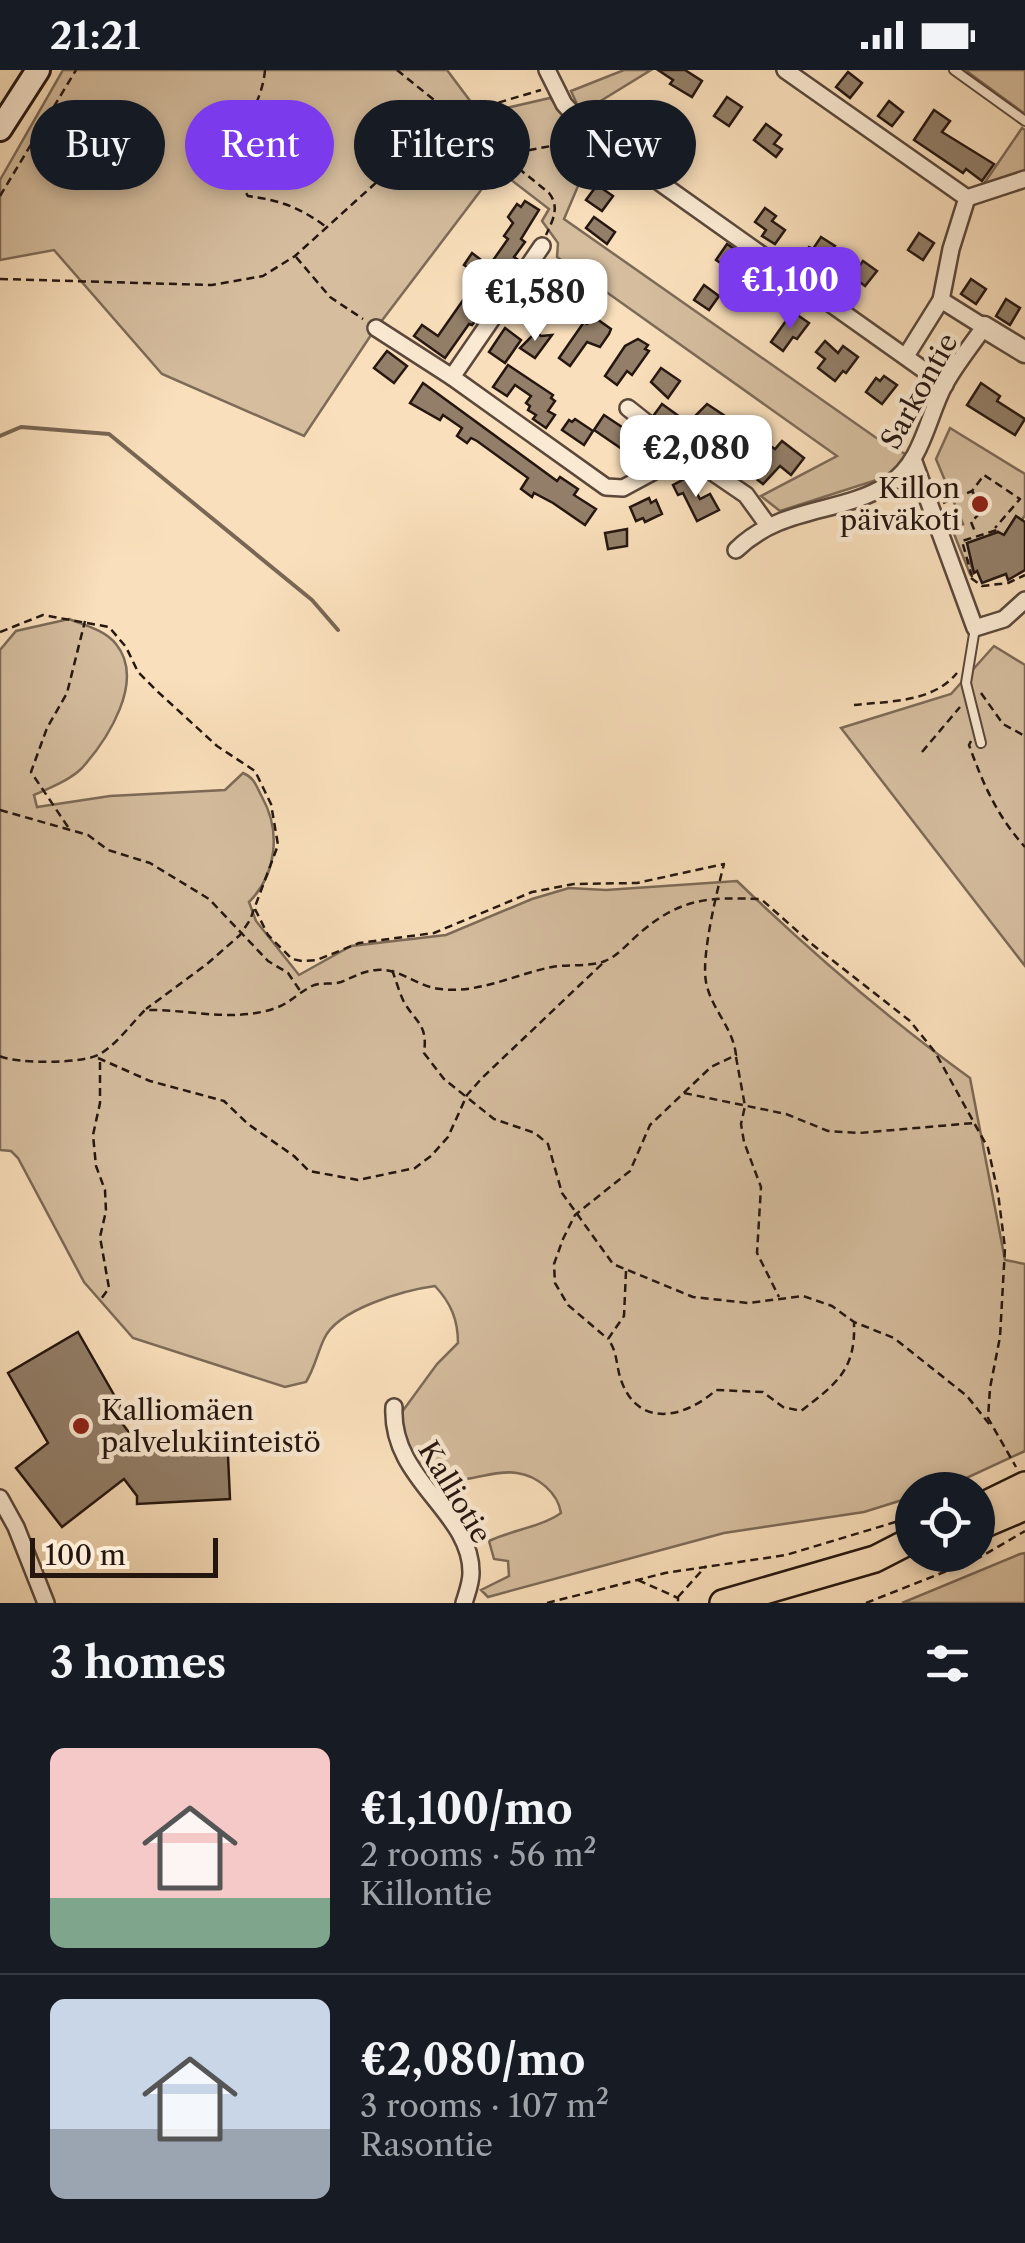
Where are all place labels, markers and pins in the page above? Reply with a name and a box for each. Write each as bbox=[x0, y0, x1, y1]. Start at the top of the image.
pin: €1,100 bbox=[709, 247, 871, 332]
pin: €1,580 bbox=[454, 259, 616, 344]
pin: €2,080 bbox=[615, 415, 777, 500]
place label: Killon päiväkoti bbox=[840, 471, 960, 537]
marker: Killon päiväkoti bbox=[969, 493, 991, 515]
place label: Kalliomäen palvelukiinteistö bbox=[101, 1393, 321, 1459]
marker: Kalliomäen palvelukiinteistö bbox=[70, 1415, 92, 1437]

